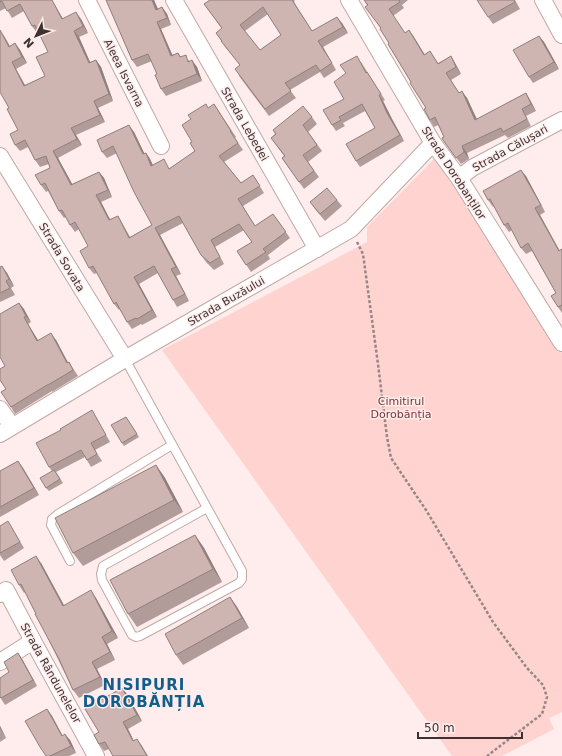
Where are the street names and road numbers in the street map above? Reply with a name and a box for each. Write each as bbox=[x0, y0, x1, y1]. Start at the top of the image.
street label: Aleea Isvarna bbox=[101, 37, 146, 109]
street label: Strada Lebedei bbox=[218, 85, 271, 163]
street label: Strada Călușari bbox=[470, 122, 550, 175]
street label: Strada Dorobanților bbox=[419, 124, 489, 223]
street label: Strada Sovata bbox=[36, 221, 87, 294]
street label: Strada Buzăului bbox=[185, 274, 267, 329]
street label: Strada Rândunelelor bbox=[18, 621, 84, 726]

